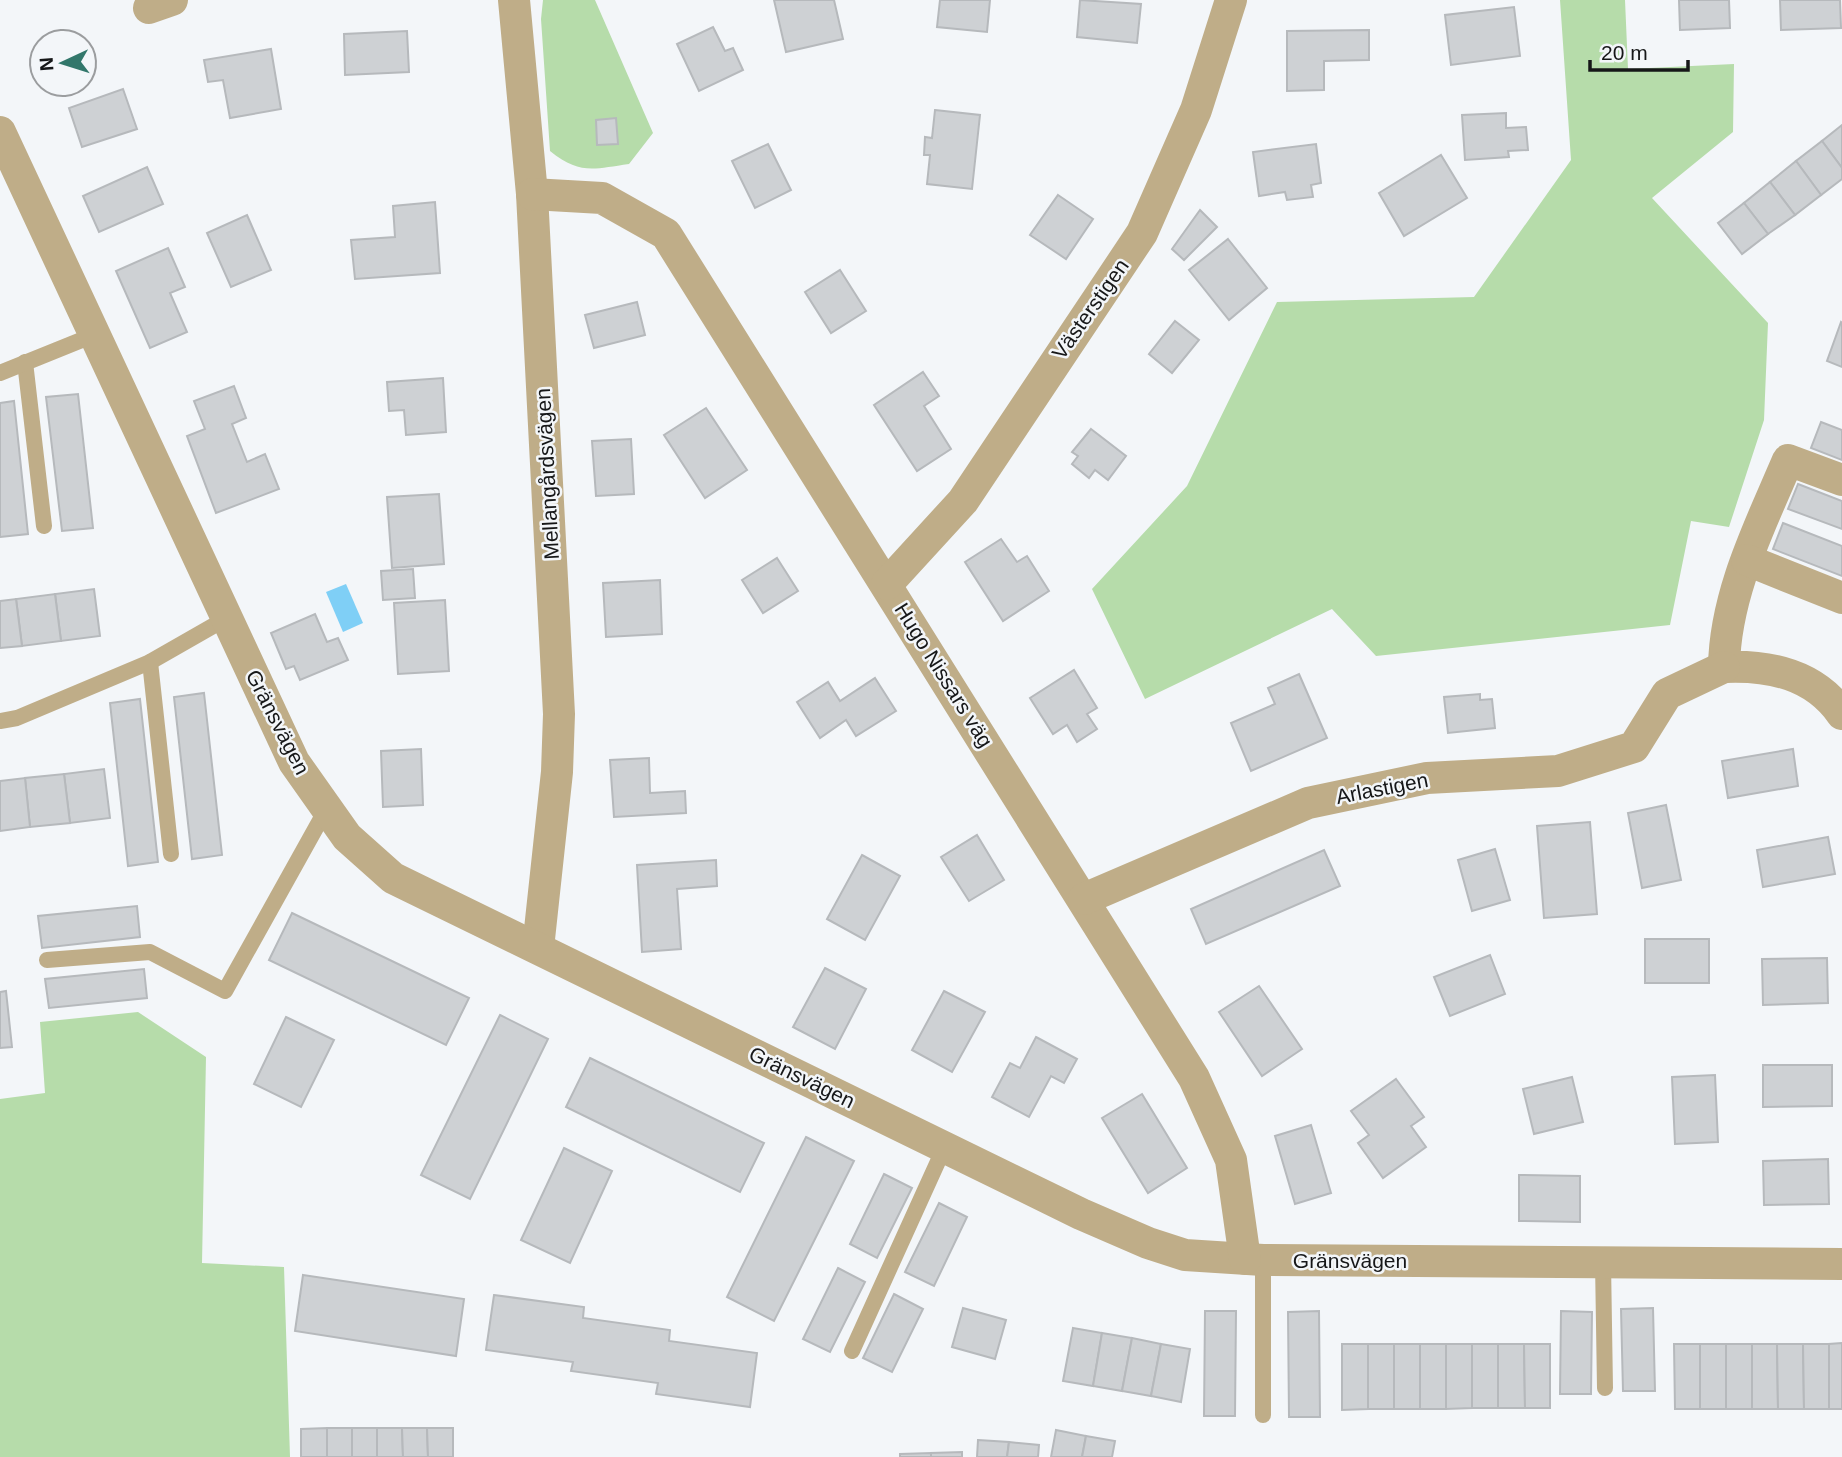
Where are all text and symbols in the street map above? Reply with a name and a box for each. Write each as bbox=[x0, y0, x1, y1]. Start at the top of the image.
north arrow bbox=[28, 28, 98, 98]
scale bar bbox=[1590, 28, 1688, 72]
text: 20 m bbox=[1601, 41, 1648, 64]
text: N bbox=[36, 57, 57, 72]
street label: Västerstigen bbox=[1047, 255, 1133, 363]
street label: Mellangårdsvägen bbox=[531, 388, 563, 560]
street label: Hugo Nissars väg bbox=[890, 599, 998, 751]
street label: Gränsvägen bbox=[242, 666, 314, 778]
street label: Arlastigen bbox=[1334, 768, 1430, 808]
street label: Gränsvägen bbox=[746, 1042, 858, 1112]
street label: Gränsvägen bbox=[1293, 1249, 1407, 1272]

